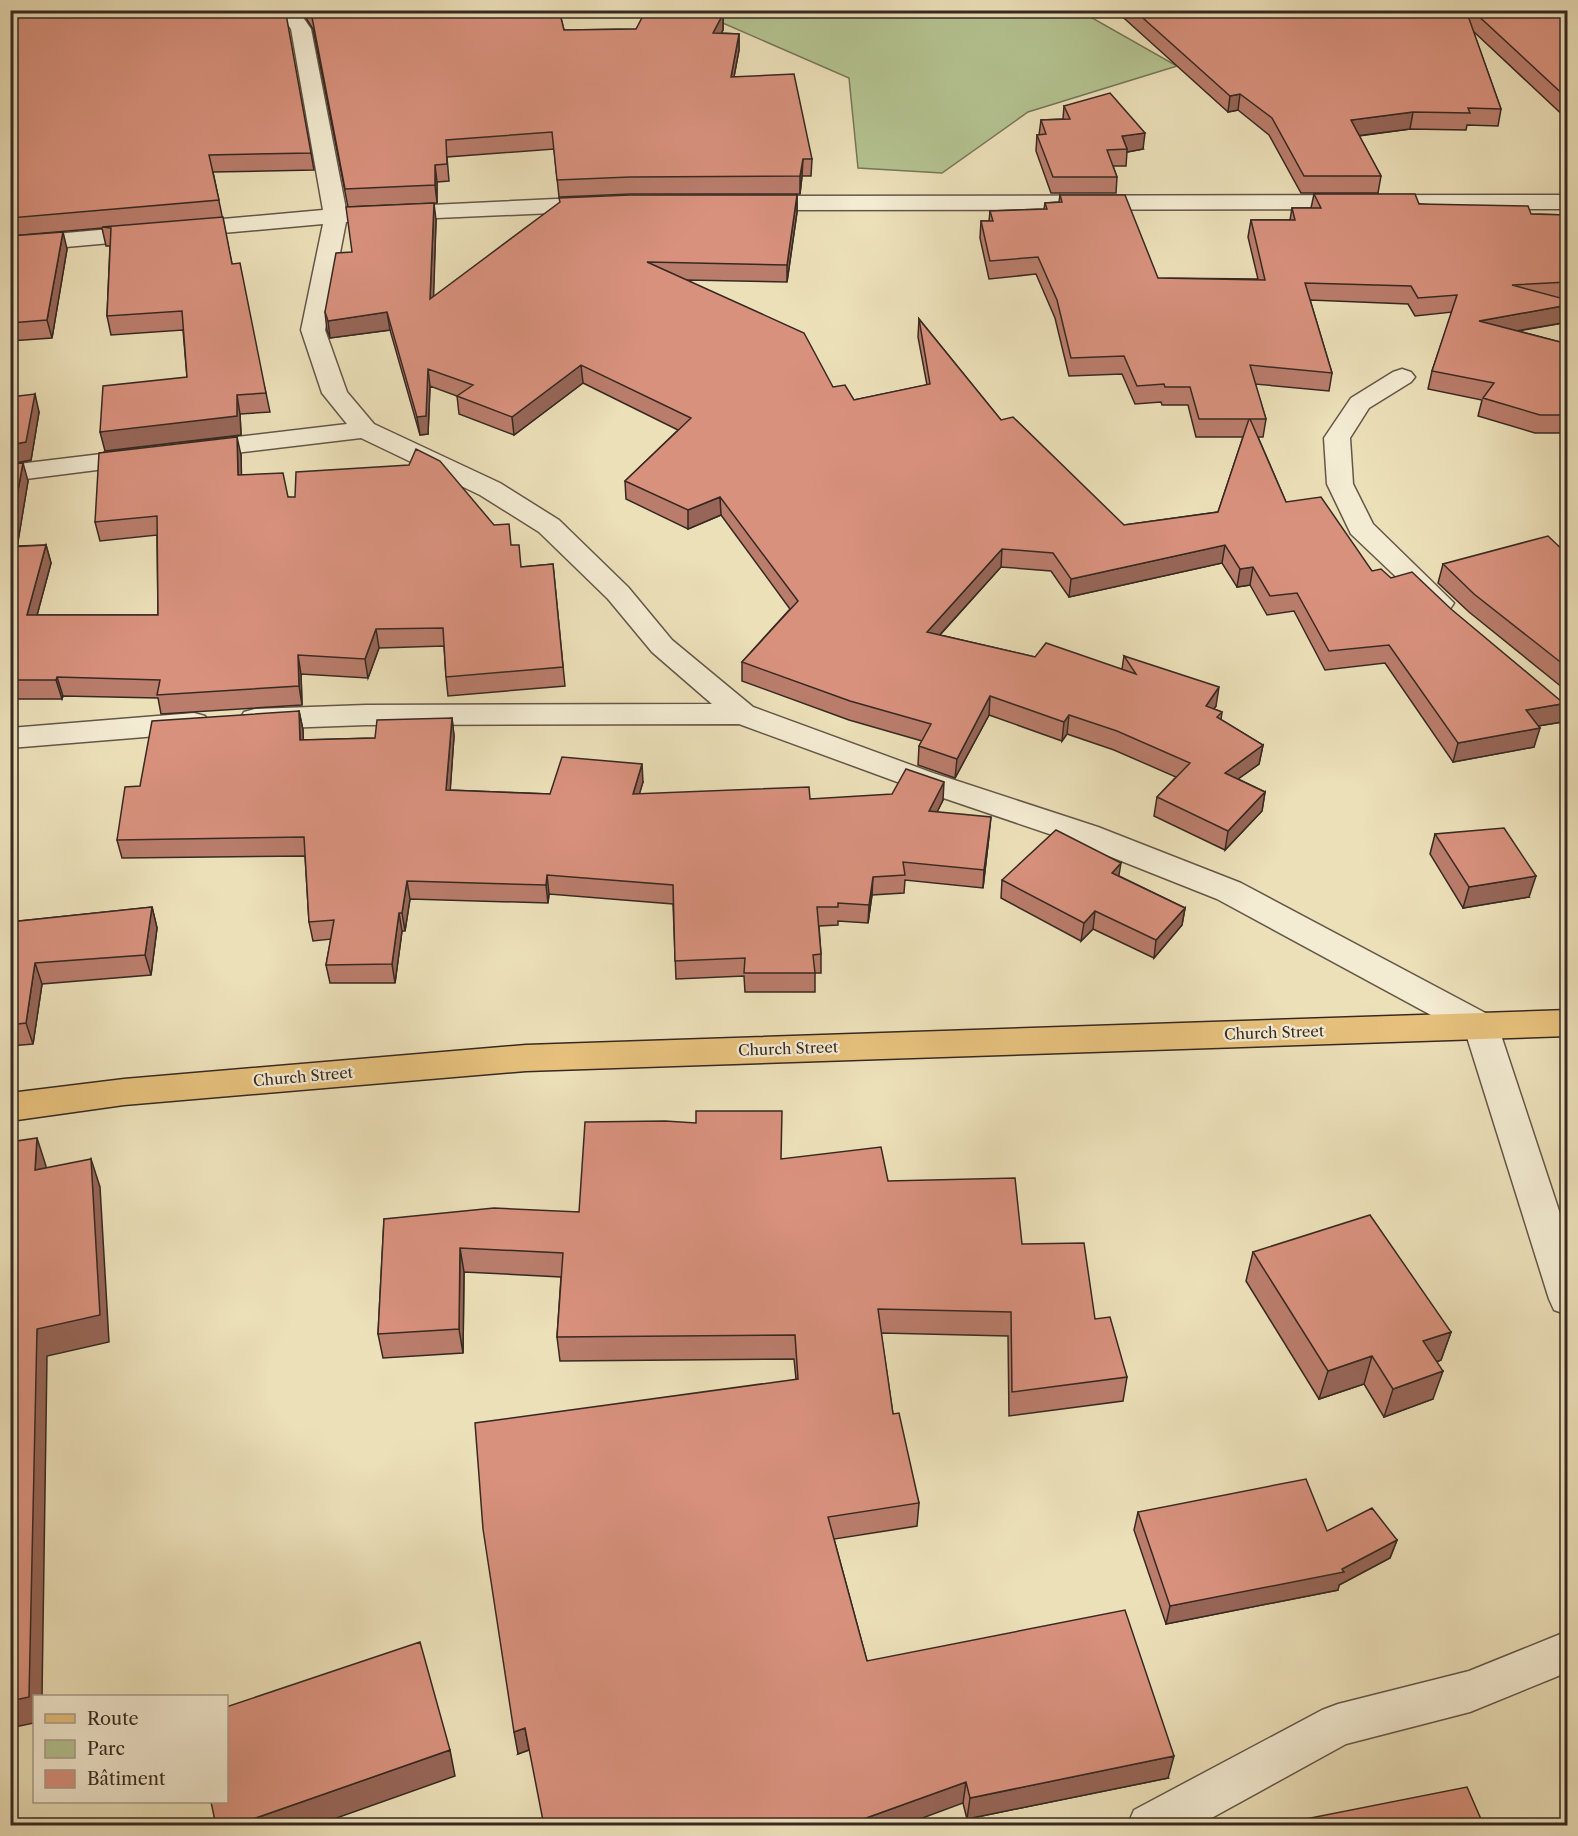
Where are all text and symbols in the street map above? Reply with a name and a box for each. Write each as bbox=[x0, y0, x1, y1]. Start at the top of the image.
street label: Church Street bbox=[1224, 1021, 1325, 1044]
street label: Church Street bbox=[738, 1037, 839, 1060]
street label: Church Street bbox=[252, 1063, 354, 1090]
legend bbox=[33, 1695, 228, 1803]
text: Route bbox=[87, 1708, 139, 1730]
text: Parc bbox=[87, 1738, 125, 1760]
text: Bâtiment bbox=[87, 1768, 166, 1790]

